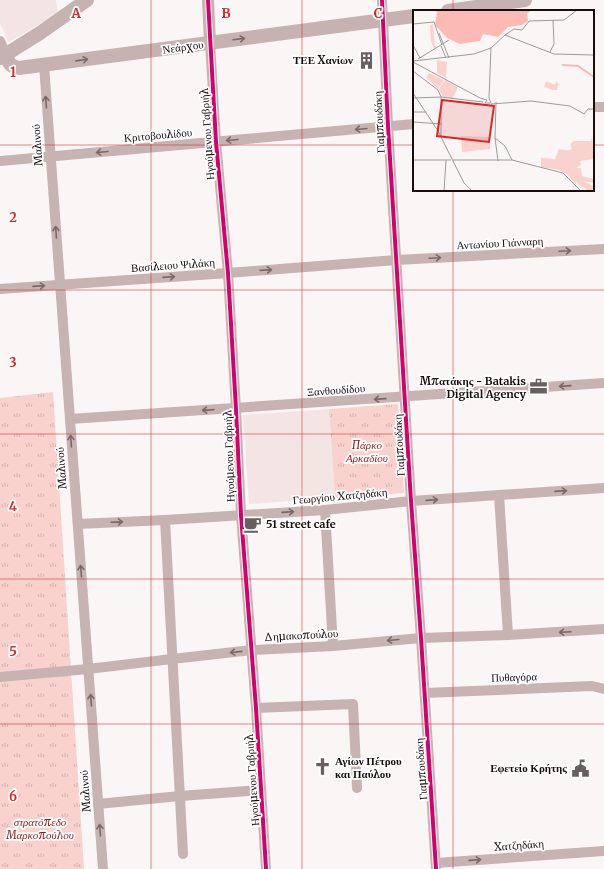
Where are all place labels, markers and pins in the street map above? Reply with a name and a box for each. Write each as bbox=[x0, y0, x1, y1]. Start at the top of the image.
building icon: ΤΕΕ Χανίων bbox=[356, 50, 376, 70]
place label: ΤΕΕ Χανίων bbox=[293, 53, 353, 67]
place label: Μπατάκης - Batakis Digital Agency bbox=[420, 374, 526, 401]
office icon: Μπατάκης - Batakis Digital Agency bbox=[529, 377, 549, 397]
cafe icon: 51 street cafe bbox=[243, 514, 263, 534]
place label: 51 street cafe bbox=[266, 517, 336, 531]
place label: Αγίων Πέτρου και Παύλου bbox=[335, 754, 402, 781]
church icon: Αγίων Πέτρου και Παύλου bbox=[312, 757, 332, 777]
public building icon: Εφετείο Κρήτης bbox=[570, 758, 590, 778]
place label: Εφετείο Κρήτης bbox=[490, 761, 567, 775]

